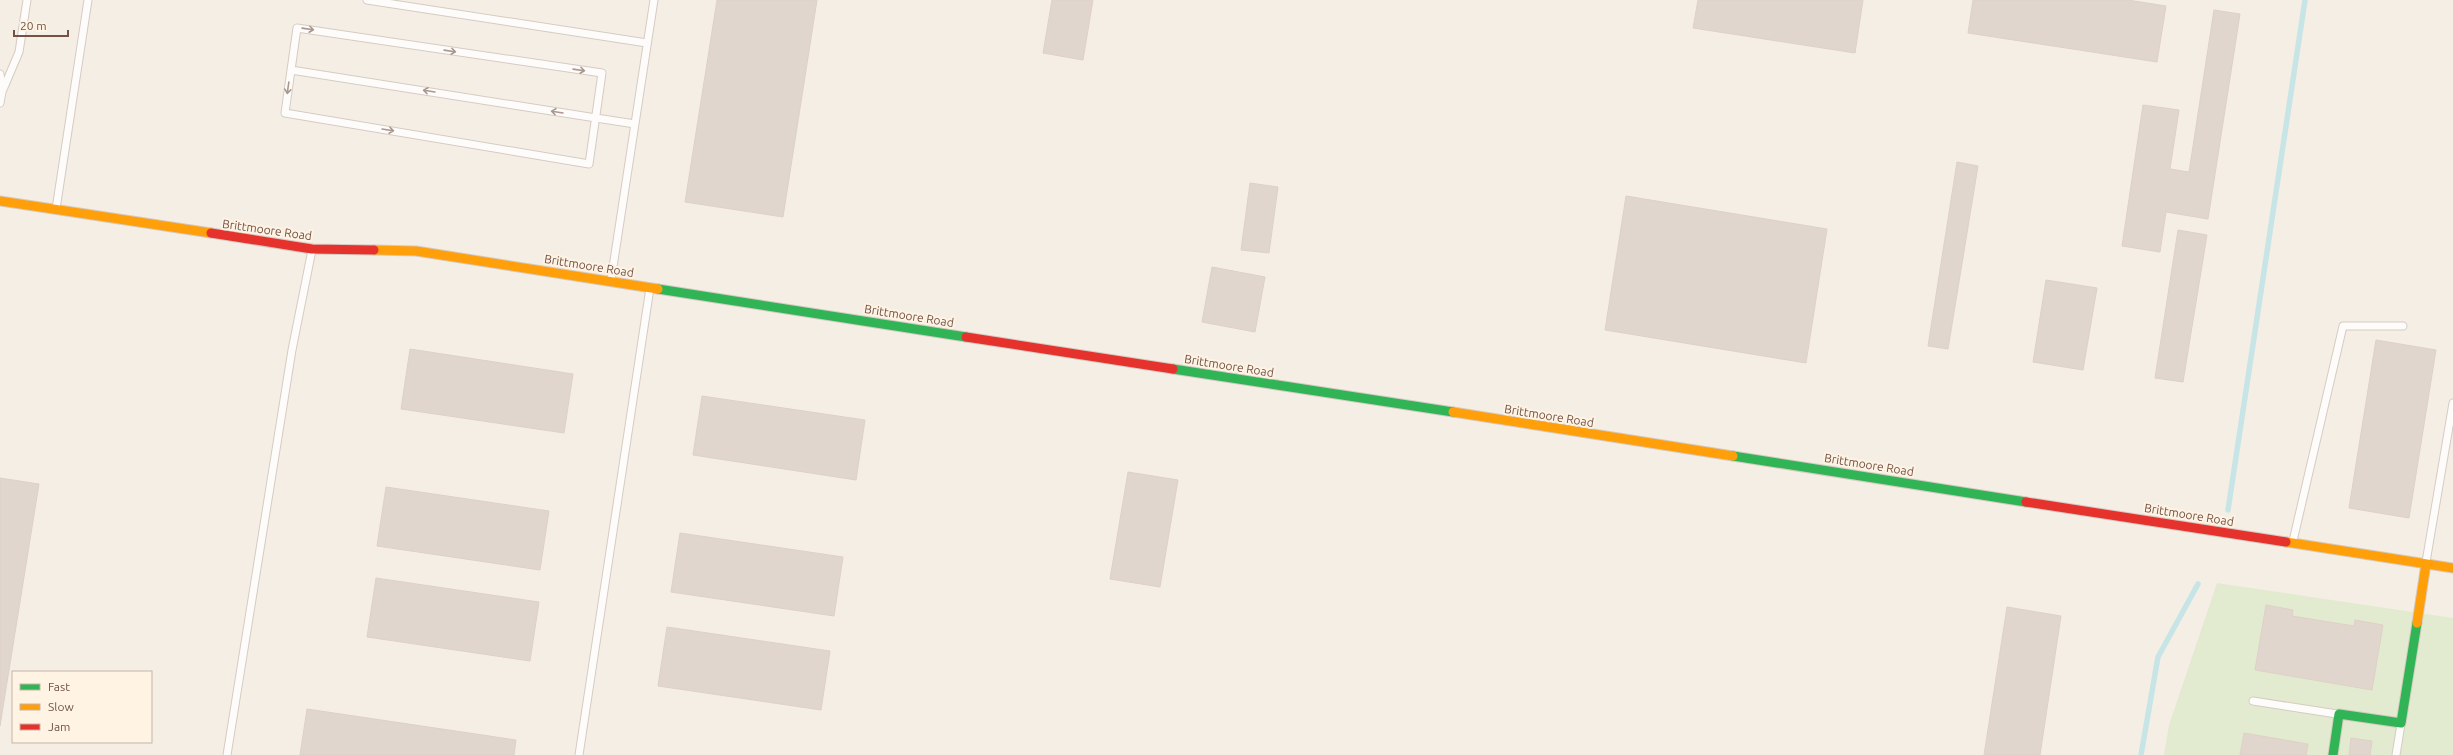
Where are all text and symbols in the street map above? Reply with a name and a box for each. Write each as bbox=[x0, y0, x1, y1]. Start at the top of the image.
scale bar bbox=[14, 12, 68, 38]
text: 20 m bbox=[20, 19, 47, 32]
one-way arrow bbox=[301, 25, 314, 33]
one-way arrow bbox=[443, 47, 456, 55]
one-way arrow bbox=[572, 66, 585, 74]
one-way arrow bbox=[284, 81, 292, 94]
one-way arrow bbox=[423, 87, 436, 95]
one-way arrow bbox=[551, 108, 564, 116]
one-way arrow bbox=[381, 126, 394, 134]
street label: Brittmoore Road bbox=[221, 217, 313, 242]
street label: Brittmoore Road bbox=[543, 252, 635, 279]
street label: Brittmoore Road bbox=[863, 302, 955, 329]
street label: Brittmoore Road bbox=[1183, 352, 1275, 379]
street label: Brittmoore Road bbox=[1503, 402, 1595, 429]
street label: Brittmoore Road bbox=[1823, 451, 1915, 478]
street label: Brittmoore Road bbox=[2143, 501, 2235, 528]
legend bbox=[12, 671, 152, 743]
text: Fast bbox=[48, 680, 70, 693]
text: Slow bbox=[48, 700, 74, 713]
text: Jam bbox=[48, 720, 70, 733]

